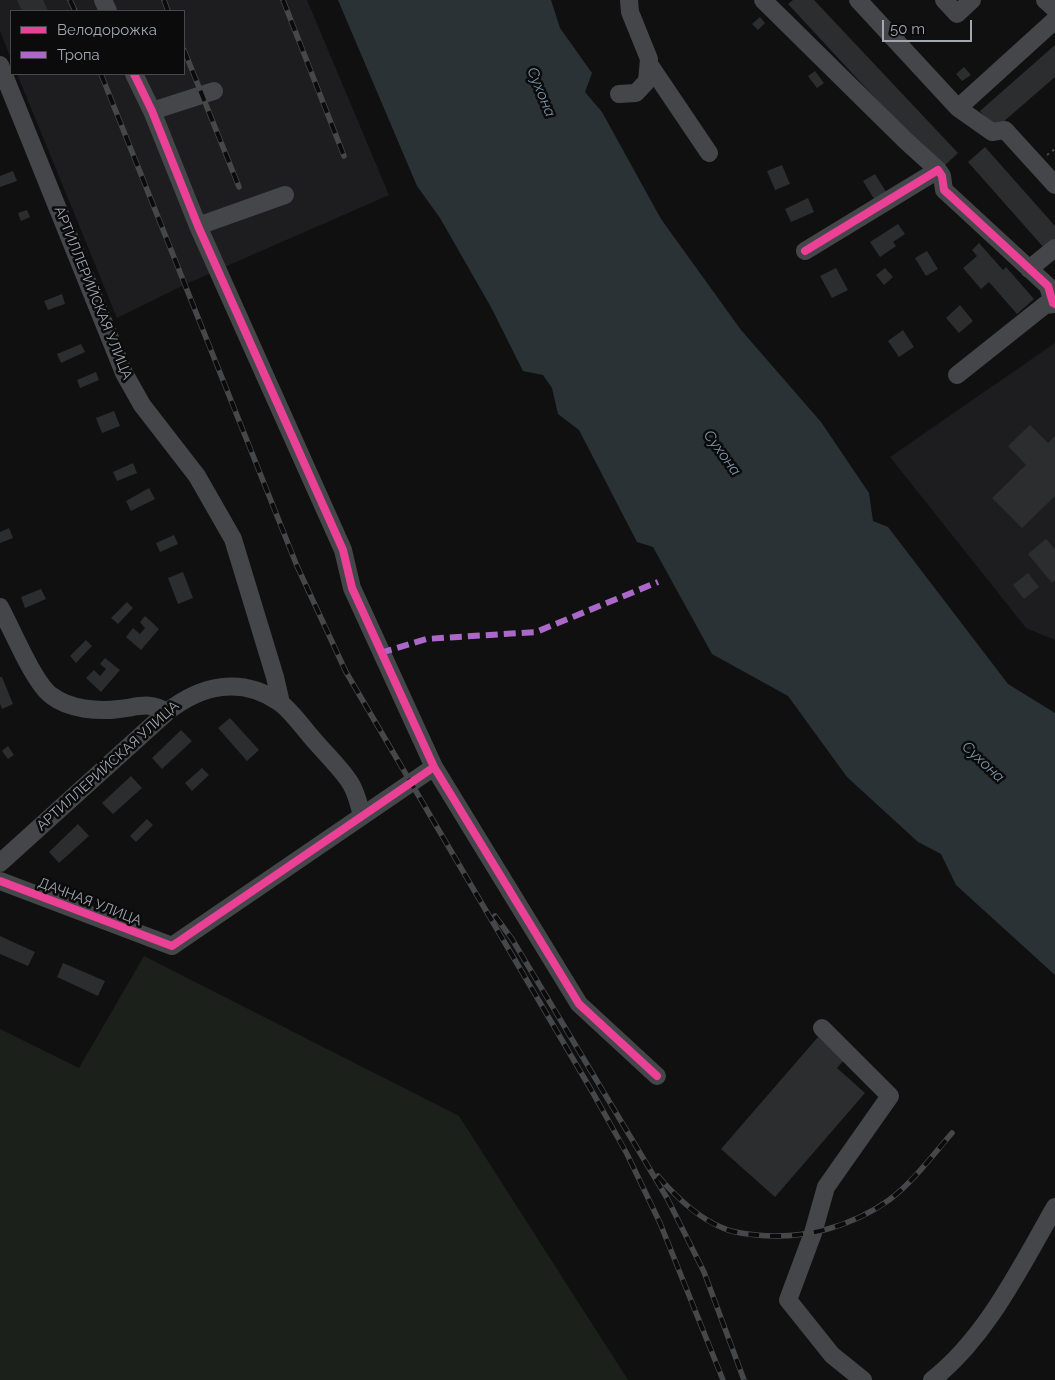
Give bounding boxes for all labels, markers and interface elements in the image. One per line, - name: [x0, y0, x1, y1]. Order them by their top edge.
- legend: [10, 10, 185, 75]
- scale bar: [885, 10, 975, 42]
- text: 50 m: [890, 20, 925, 38]
- text: Велодорожка: [57, 21, 157, 39]
- text: Тропа: [57, 46, 100, 64]
- water label: Сухона: [523, 65, 559, 119]
- street label: АРТИЛЛЕРИЙСКАЯ УЛИЦА: [50, 204, 136, 382]
- water label: Сухона: [699, 427, 745, 479]
- street label: АРТИЛЛЕРИЙСКАЯ УЛИЦА: [33, 698, 183, 834]
- water label: Сухона: [958, 738, 1008, 786]
- street label: ДАЧНАЯ УЛИЦА: [36, 875, 144, 929]

